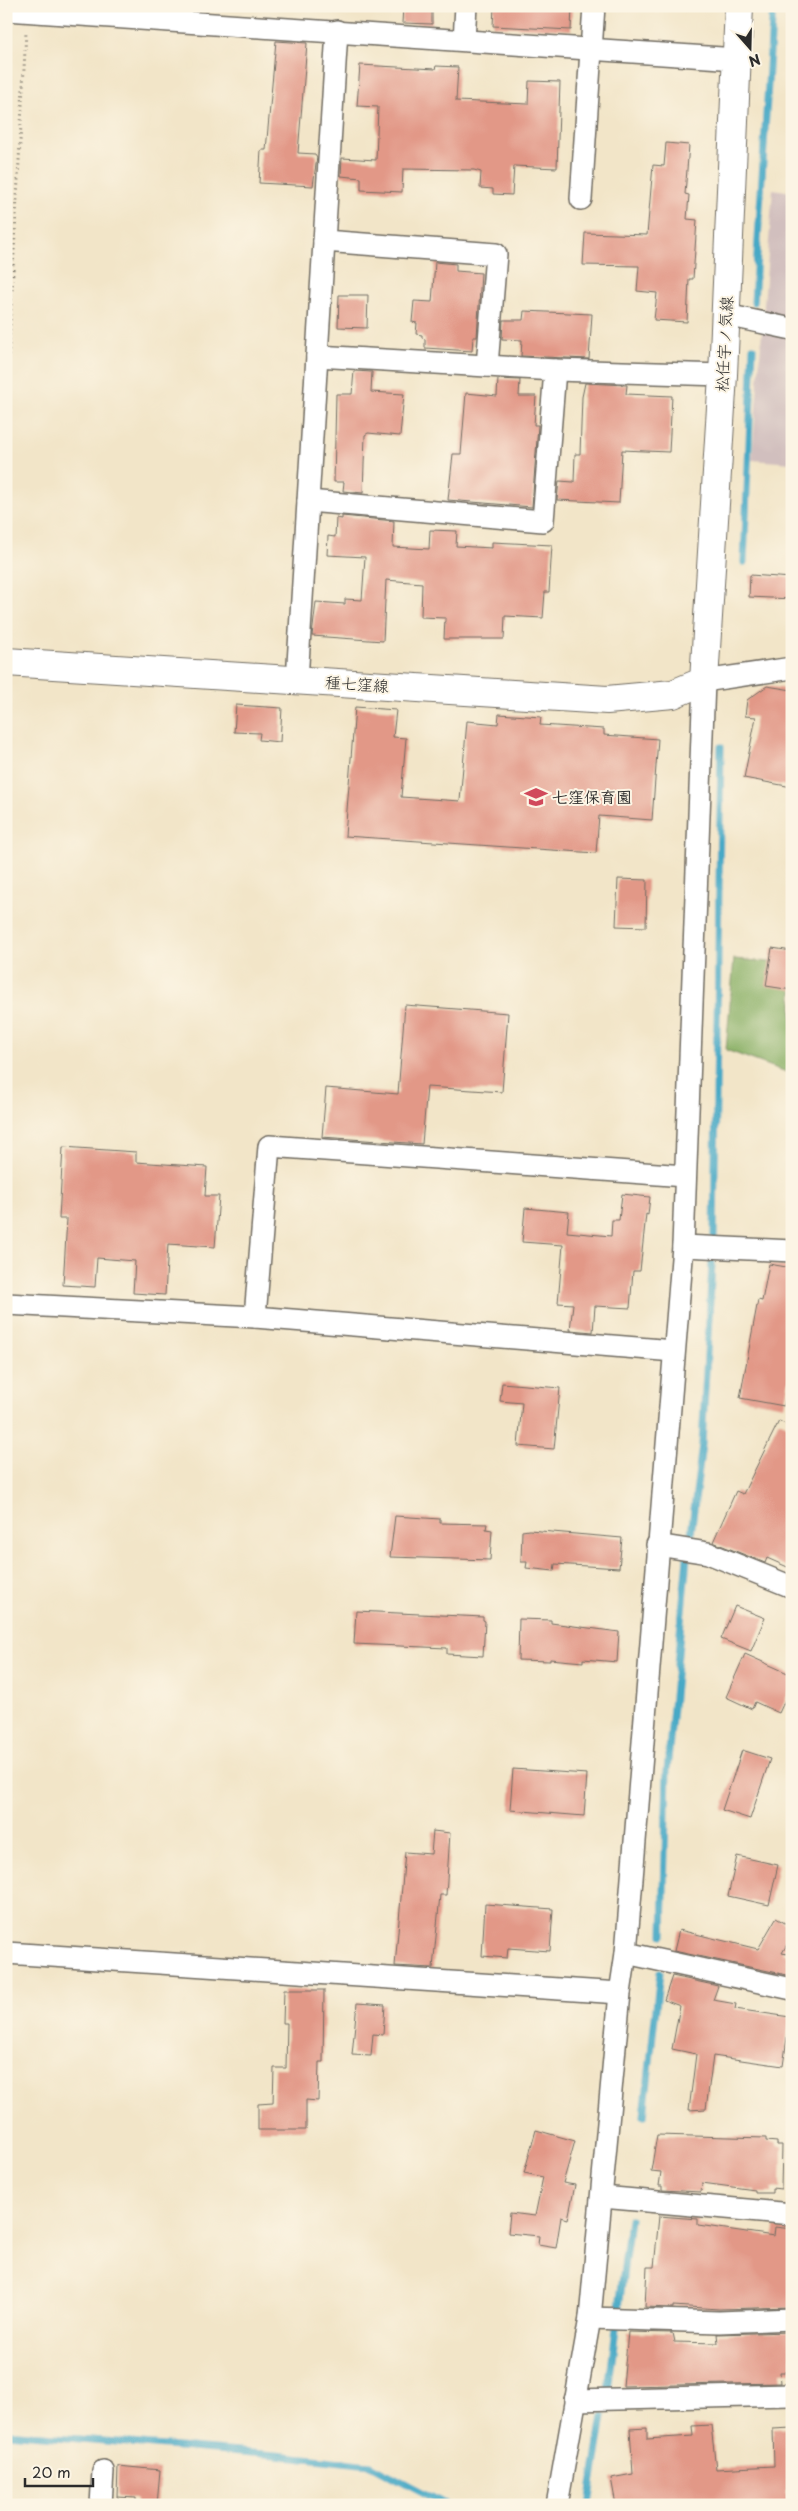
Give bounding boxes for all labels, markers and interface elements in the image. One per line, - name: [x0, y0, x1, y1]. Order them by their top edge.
- north arrow: [726, 22, 776, 72]
- text: N: [746, 49, 763, 72]
- street label: 松任宇ノ気線: [709, 295, 737, 393]
- street label: 種七窪線: [324, 669, 390, 697]
- school or university icon: 七窪保育園: [523, 784, 549, 810]
- place label: 七窪保育園: [552, 784, 632, 808]
- scale bar: [25, 2456, 92, 2488]
- text: 20 m: [32, 2460, 71, 2483]

